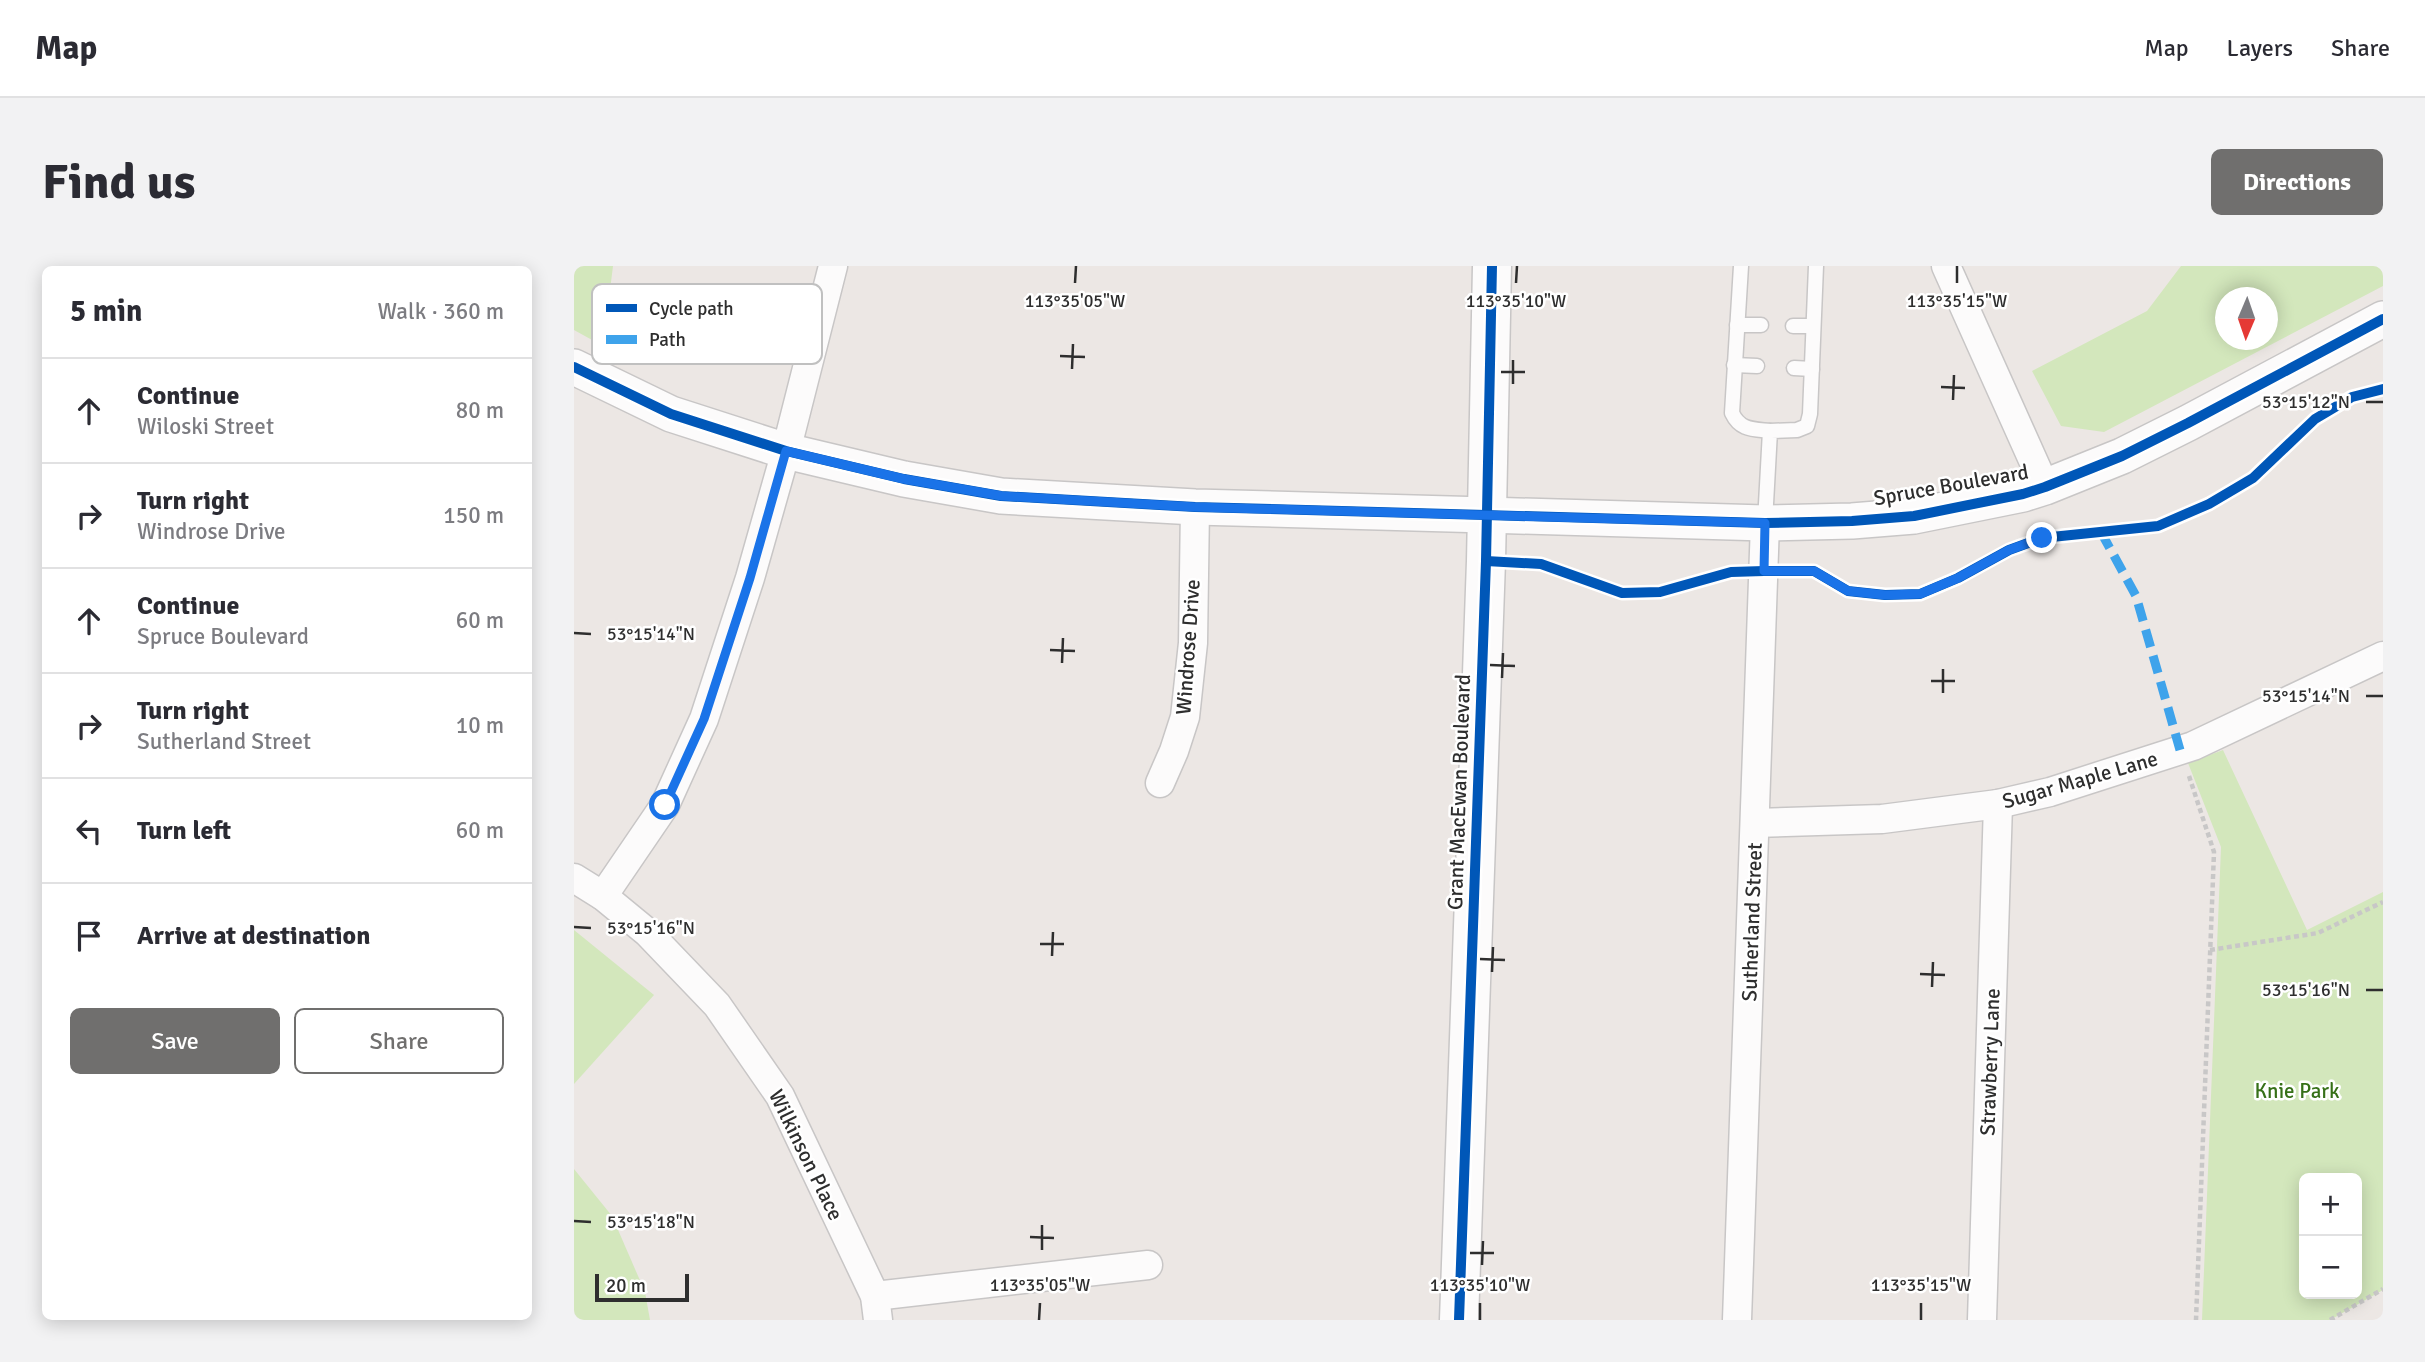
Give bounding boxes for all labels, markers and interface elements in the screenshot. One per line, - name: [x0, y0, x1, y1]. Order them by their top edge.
- text: Map: [35, 28, 97, 69]
- text: Map: [2144, 33, 2189, 63]
- text: Layers: [2227, 33, 2293, 63]
- text: Share: [2331, 33, 2390, 63]
- button: Directions: [2211, 149, 2383, 215]
- text: Find us: [42, 152, 195, 212]
- legend: [592, 284, 822, 364]
- north arrow: [2215, 287, 2278, 350]
- text: 113°35'05"W: [1025, 290, 1125, 312]
- text: 113°35'10"W: [1466, 290, 1566, 312]
- text: 113°35'15"W: [1907, 290, 2007, 312]
- text: 5 min: [70, 293, 142, 330]
- text: Walk · 360 m: [378, 297, 504, 326]
- text: Cycle path: [649, 297, 734, 321]
- text: Path: [649, 328, 686, 352]
- text: Continue: [137, 380, 239, 412]
- text: 53°15'12"N: [2262, 391, 2350, 413]
- icon: ahead: [70, 392, 108, 430]
- text: 80 m: [456, 396, 504, 425]
- text: Wiloski Street: [137, 412, 274, 441]
- street label: Spruce Boulevard: [1871, 459, 2031, 511]
- text: Turn right: [137, 485, 249, 517]
- icon: right: [70, 497, 108, 535]
- text: 150 m: [443, 501, 504, 530]
- text: Windrose Drive: [137, 517, 286, 546]
- route end: [2026, 522, 2057, 553]
- street label: Windrose Drive: [1170, 578, 1206, 716]
- text: Continue: [137, 590, 239, 622]
- icon: ahead: [70, 602, 108, 640]
- text: 60 m: [456, 606, 504, 635]
- text: Spruce Boulevard: [137, 622, 309, 651]
- text: 53°15'14"N: [607, 623, 695, 645]
- street label: Grant MacEwan Boulevard: [1442, 674, 1476, 910]
- text: 53°15'14"N: [2262, 685, 2350, 707]
- text: Turn right: [137, 695, 249, 727]
- icon: right: [70, 707, 108, 745]
- text: 10 m: [456, 711, 504, 740]
- text: Sutherland Street: [137, 727, 311, 756]
- street label: Sugar Maple Lane: [1999, 745, 2161, 815]
- route start: [649, 789, 680, 820]
- icon: left: [70, 812, 108, 850]
- text: Turn left: [137, 815, 231, 847]
- text: 60 m: [456, 816, 504, 845]
- street label: Sutherland Street: [1736, 842, 1768, 1002]
- icon: arrive: [70, 917, 108, 955]
- text: 53°15'16"N: [607, 917, 695, 939]
- text: Arrive at destination: [137, 920, 370, 952]
- text: 53°15'16"N: [2262, 979, 2350, 1001]
- street label: Strawberry Lane: [1974, 988, 2006, 1136]
- button: Save: [70, 1008, 280, 1074]
- button: Share: [294, 1008, 504, 1074]
- park label: Knie Park: [2254, 1078, 2340, 1104]
- street label: Wilkinson Place: [763, 1085, 849, 1225]
- map controls: [2299, 1173, 2362, 1299]
- button: +: [2299, 1173, 2362, 1236]
- text: 53°15'18"N: [607, 1211, 695, 1233]
- button: −: [2299, 1236, 2362, 1299]
- scale bar: [595, 1271, 690, 1303]
- text: 20 m: [606, 1274, 646, 1298]
- text: 113°35'05"W: [990, 1274, 1090, 1296]
- text: 113°35'10"W: [1430, 1274, 1530, 1296]
- text: 113°35'15"W: [1871, 1274, 1971, 1296]

